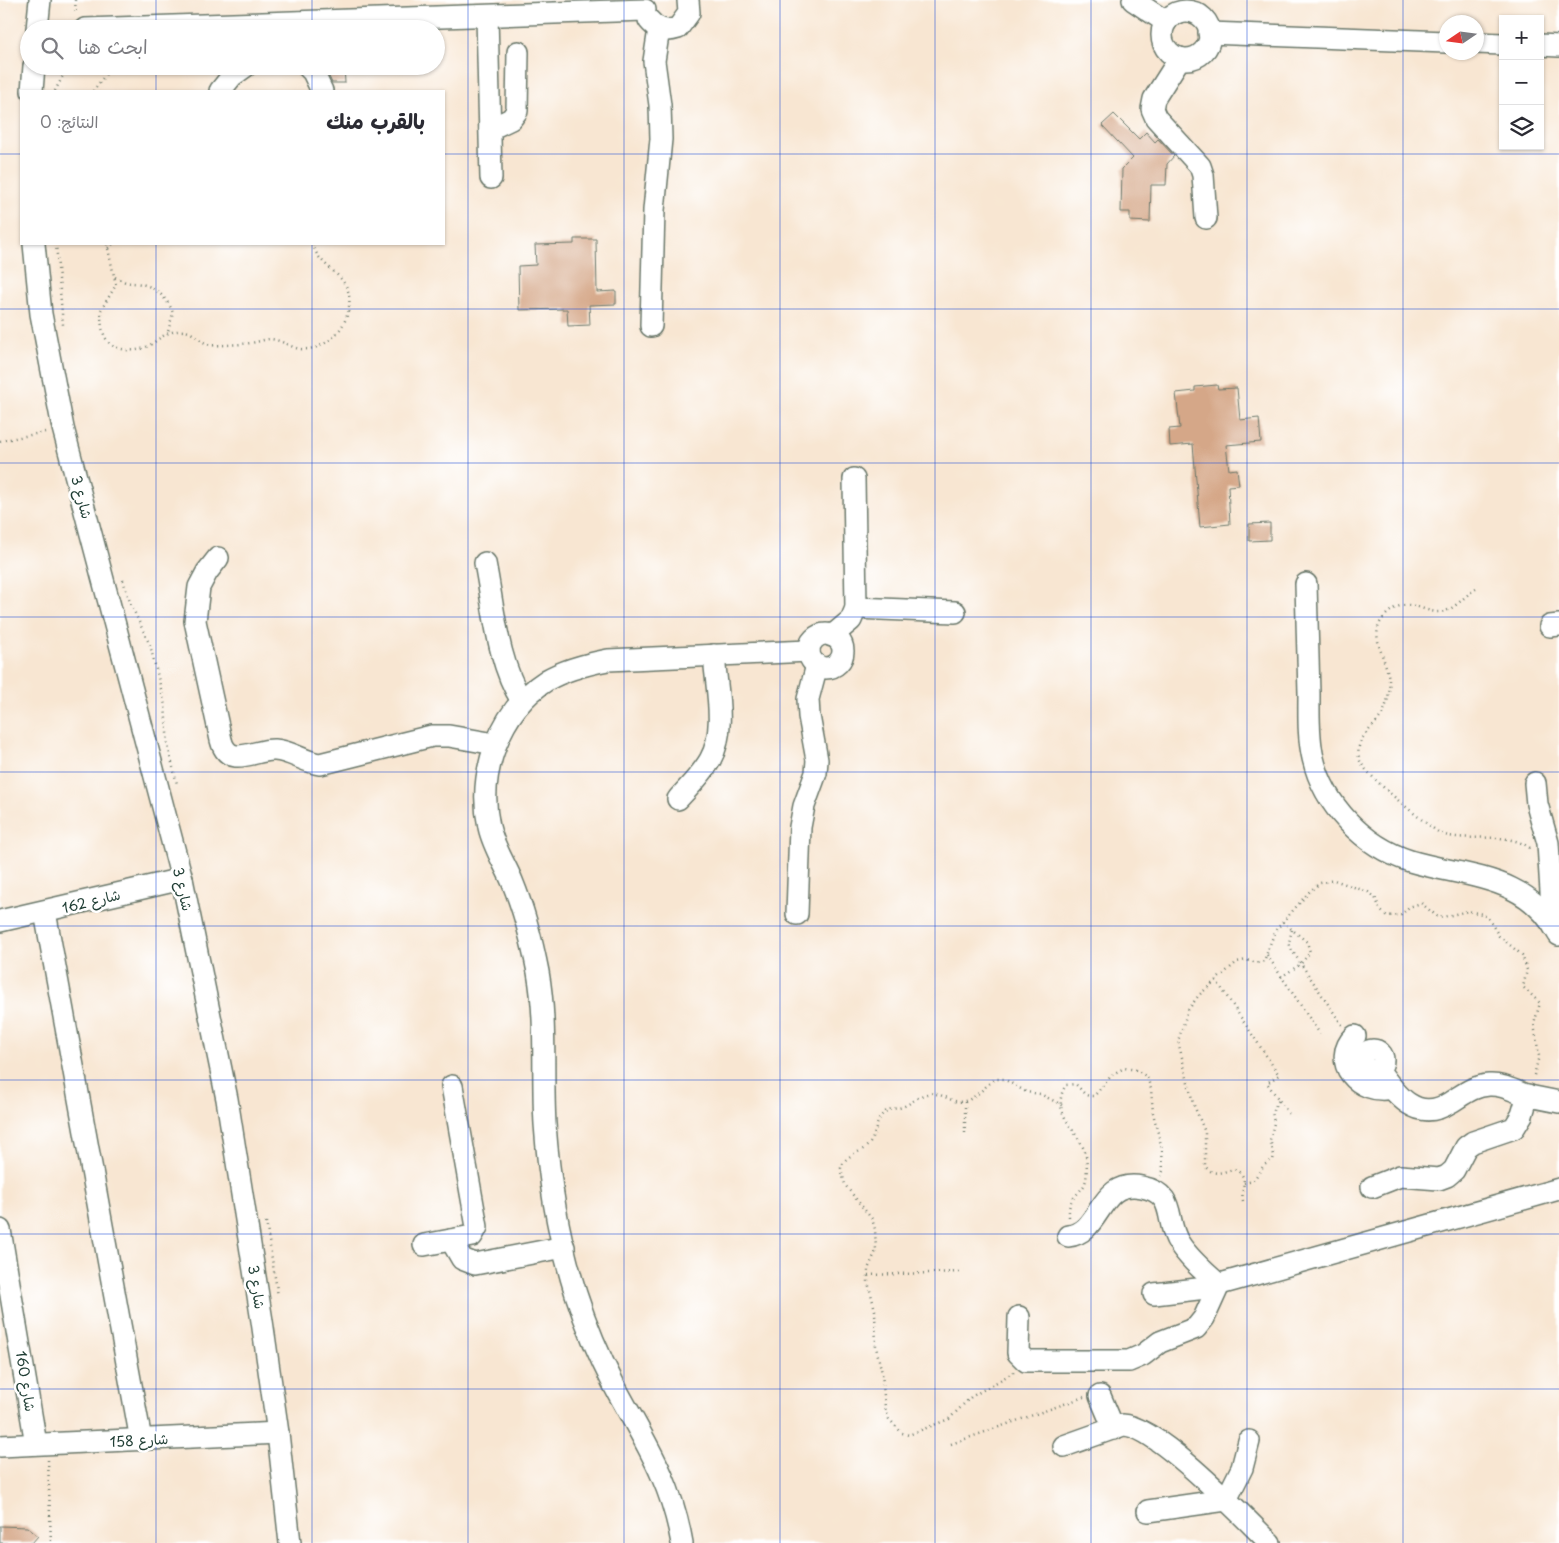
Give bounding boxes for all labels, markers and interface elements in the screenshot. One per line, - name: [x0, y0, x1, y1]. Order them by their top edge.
- north arrow: [1439, 15, 1484, 60]
- map controls: [1499, 15, 1544, 150]
- button: +: [1499, 15, 1544, 60]
- search box: [20, 20, 445, 75]
- text: ابحث هنا: [78, 32, 148, 60]
- icon: search: [38, 34, 66, 62]
- button: −: [1499, 60, 1544, 105]
- text: بالقرب منك: [326, 104, 425, 136]
- button: layers: [1499, 105, 1544, 150]
- text: النتائج: 0: [40, 109, 98, 133]
- street label: شارع 3: [66, 473, 98, 521]
- street label: شارع 3: [168, 865, 198, 913]
- street label: شارع 162: [60, 884, 122, 918]
- street label: شارع 3: [243, 1264, 271, 1310]
- street label: شارع 160: [11, 1349, 41, 1413]
- street label: شارع 158: [109, 1428, 169, 1452]

